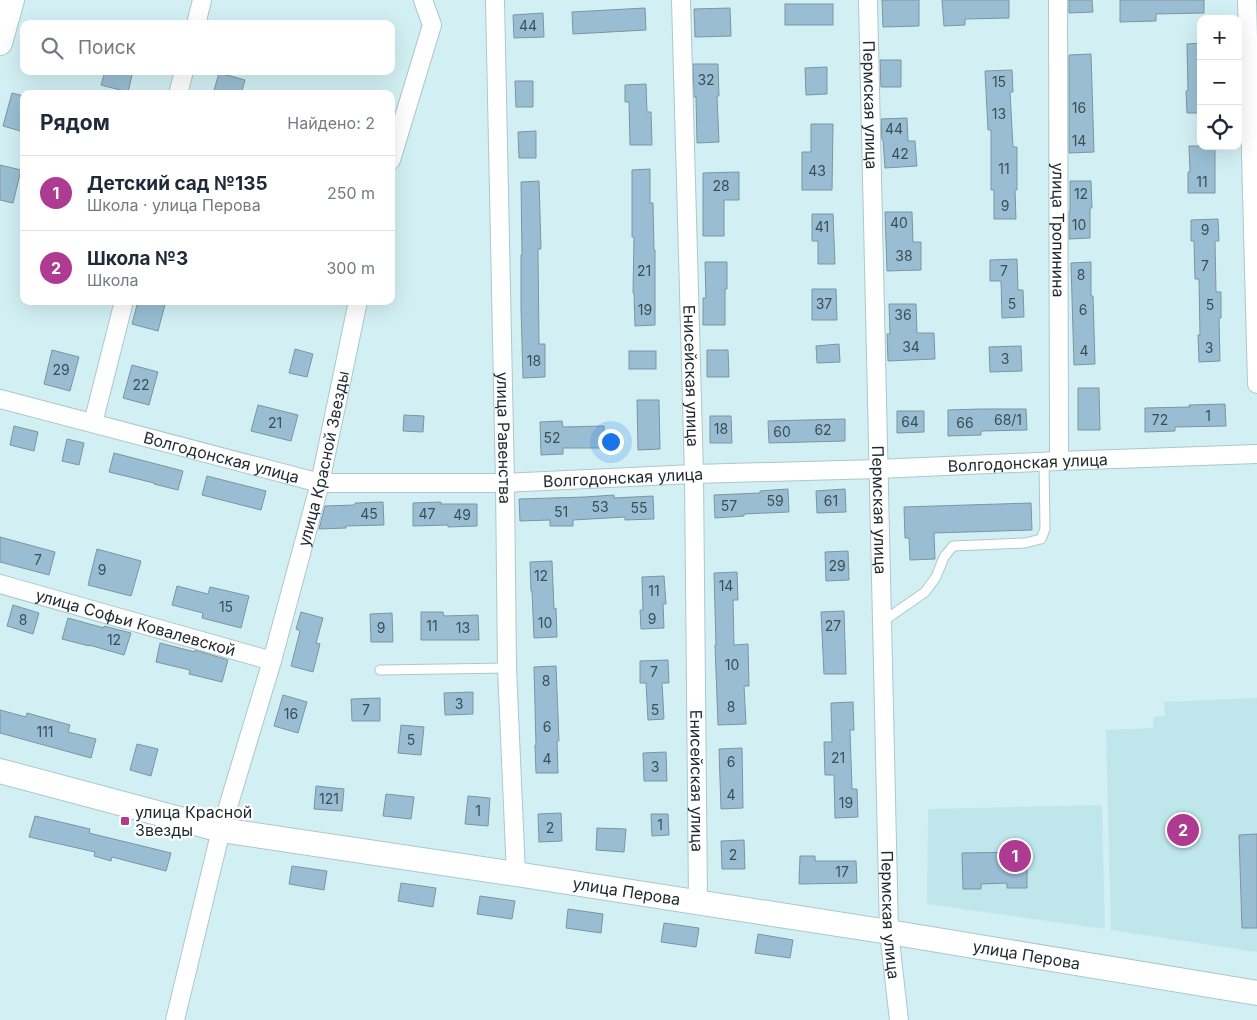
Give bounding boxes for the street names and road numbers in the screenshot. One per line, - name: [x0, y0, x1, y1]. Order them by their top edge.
- street label: Пермская улица: [859, 40, 882, 170]
- street label: улица Тропинина: [1048, 162, 1069, 298]
- street label: Енисейская улица: [679, 305, 703, 447]
- street label: улица Красной Звезды: [293, 369, 353, 549]
- street label: улица Равенства: [493, 372, 515, 504]
- street label: Волгодонская улица: [141, 427, 302, 487]
- street label: Пермская улица: [868, 445, 891, 575]
- street label: Волгодонская улица: [947, 449, 1108, 476]
- street label: Волгодонская улица: [542, 464, 703, 491]
- street label: улица Софьи Ковалевской: [33, 585, 238, 660]
- street label: Енисейская улица: [686, 710, 708, 852]
- street label: Пермская улица: [877, 850, 904, 980]
- street label: улица Перова: [571, 873, 682, 909]
- street label: улица Перова: [971, 936, 1082, 974]

